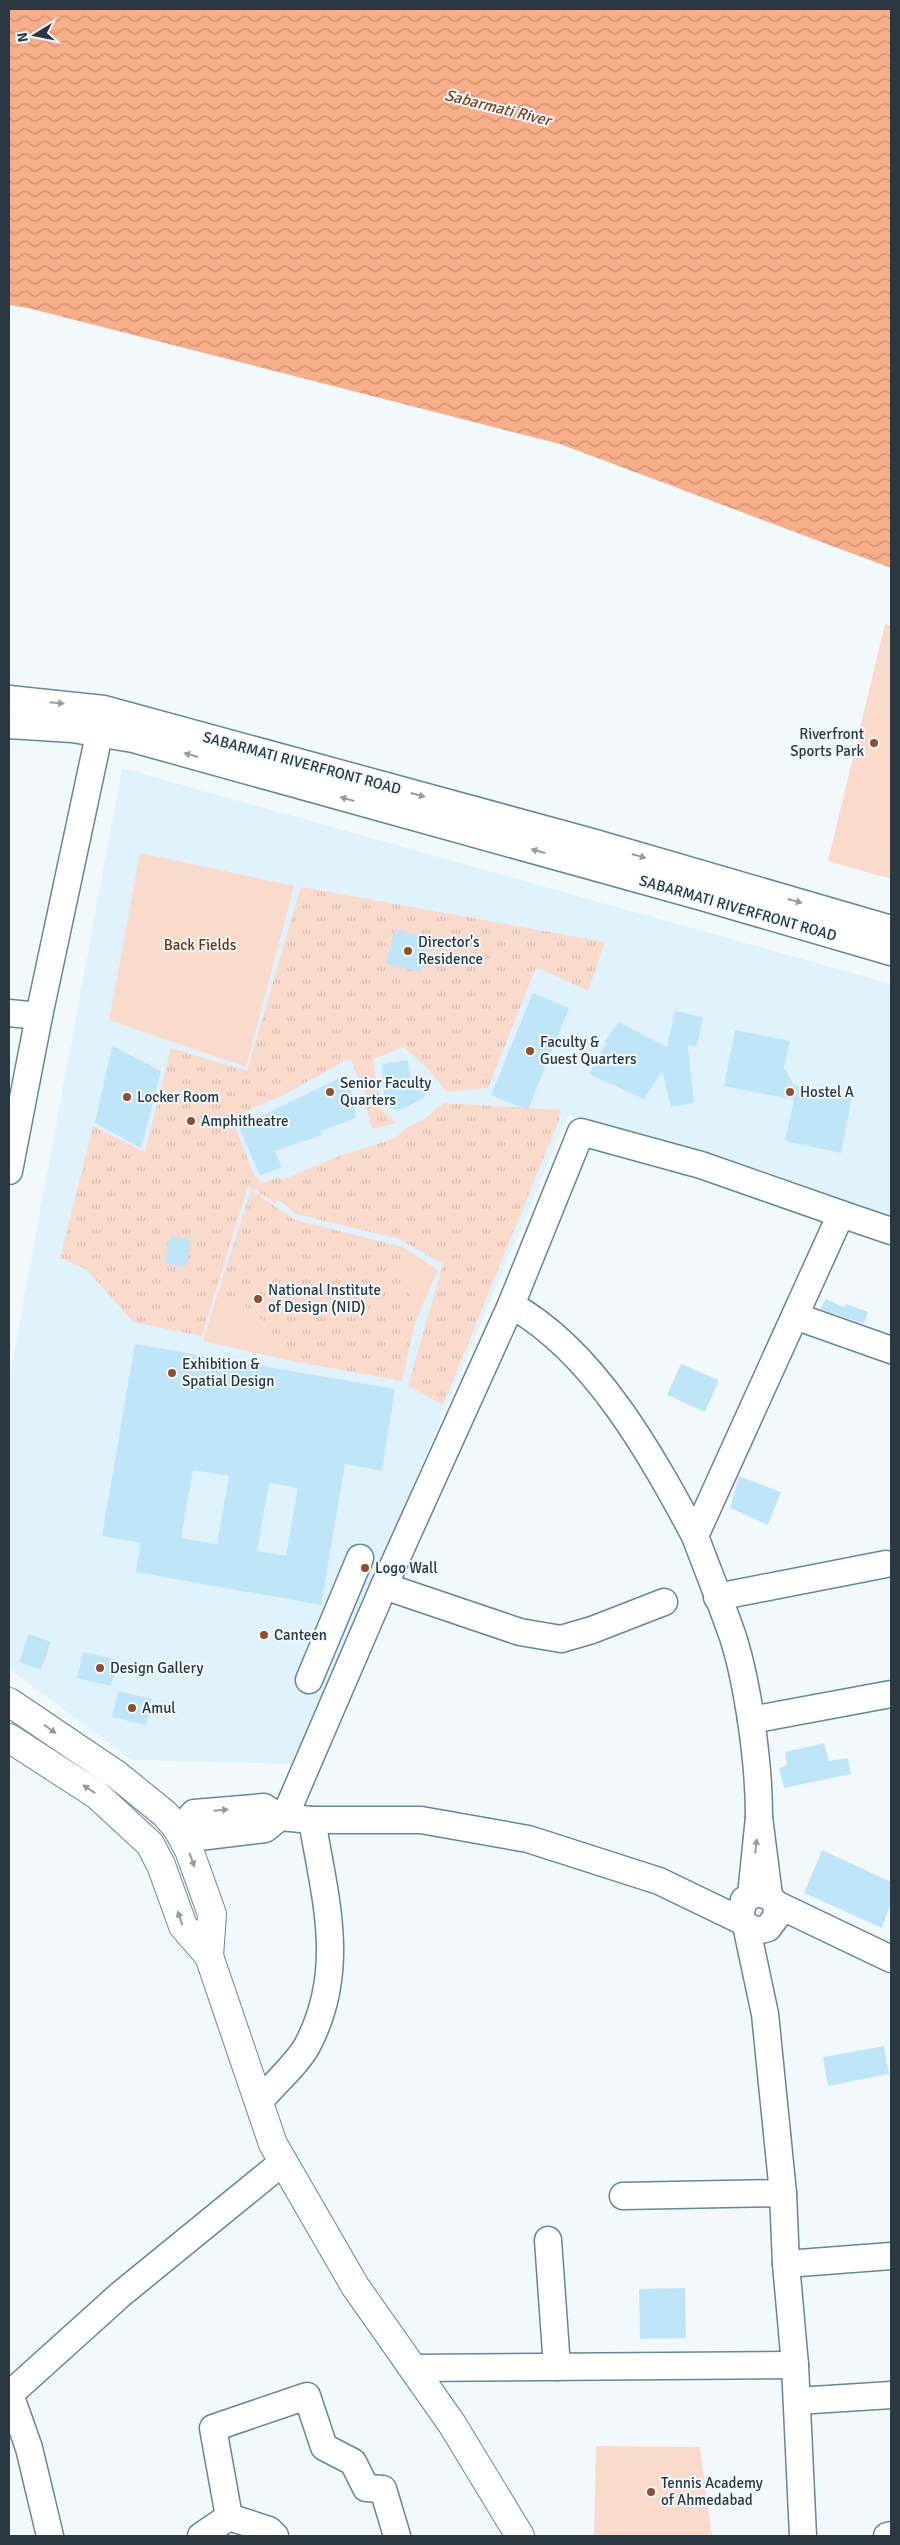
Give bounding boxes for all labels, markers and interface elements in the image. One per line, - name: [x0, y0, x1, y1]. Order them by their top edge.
- north arrow: [10, 10, 60, 60]
- text: N: [13, 31, 32, 43]
- water label: Sabarmati River: [443, 85, 555, 131]
- one-way arrow: [50, 699, 66, 707]
- place label: Riverfront Sports Park: [790, 725, 864, 760]
- street label: SABARMATI RIVERFRONT ROAD: [201, 728, 403, 798]
- marker: Riverfront Sports Park: [868, 737, 880, 749]
- one-way arrow: [183, 751, 198, 759]
- one-way arrow: [410, 791, 425, 799]
- one-way arrow: [340, 794, 355, 802]
- one-way arrow: [530, 847, 545, 855]
- one-way arrow: [631, 853, 646, 861]
- street label: SABARMATI RIVERFRONT ROAD: [637, 871, 839, 945]
- one-way arrow: [787, 897, 803, 905]
- place label: Director's Residence: [418, 933, 483, 968]
- park label: Back Fields: [164, 936, 237, 954]
- marker: Director's Residence: [402, 945, 414, 957]
- place label: Faculty & Guest Quarters: [540, 1033, 637, 1068]
- marker: Faculty & Guest Quarters: [524, 1045, 536, 1057]
- place label: Senior Faculty Quarters: [340, 1074, 431, 1109]
- place label: Hostel A: [800, 1083, 854, 1101]
- marker: Senior Faculty Quarters: [324, 1086, 336, 1098]
- marker: Hostel A: [784, 1086, 796, 1098]
- place label: Locker Room: [137, 1088, 219, 1106]
- marker: Locker Room: [121, 1091, 133, 1103]
- place label: Amphitheatre: [201, 1112, 289, 1130]
- marker: Amphitheatre: [185, 1115, 197, 1127]
- place label: National Institute of Design (NID): [268, 1281, 381, 1316]
- marker: National Institute of Design (NID): [252, 1293, 264, 1305]
- place label: Exhibition & Spatial Design: [182, 1355, 274, 1390]
- marker: Exhibition & Spatial Design: [166, 1367, 178, 1379]
- place label: Logo Wall: [375, 1559, 438, 1577]
- marker: Logo Wall: [359, 1562, 371, 1574]
- place label: Canteen: [274, 1626, 327, 1644]
- marker: Canteen: [258, 1629, 270, 1641]
- place label: Design Gallery: [110, 1659, 203, 1677]
- marker: Design Gallery: [94, 1662, 106, 1674]
- place label: Amul: [142, 1699, 176, 1717]
- marker: Amul: [126, 1702, 138, 1714]
- one-way arrow: [43, 1724, 56, 1734]
- one-way arrow: [82, 1785, 95, 1794]
- one-way arrow: [214, 1806, 230, 1814]
- one-way arrow: [752, 1838, 760, 1854]
- one-way arrow: [188, 1853, 196, 1868]
- one-way arrow: [176, 1910, 184, 1925]
- place label: Tennis Academy of Ahmedabad: [661, 2474, 763, 2509]
- marker: Tennis Academy of Ahmedabad: [645, 2486, 657, 2498]

